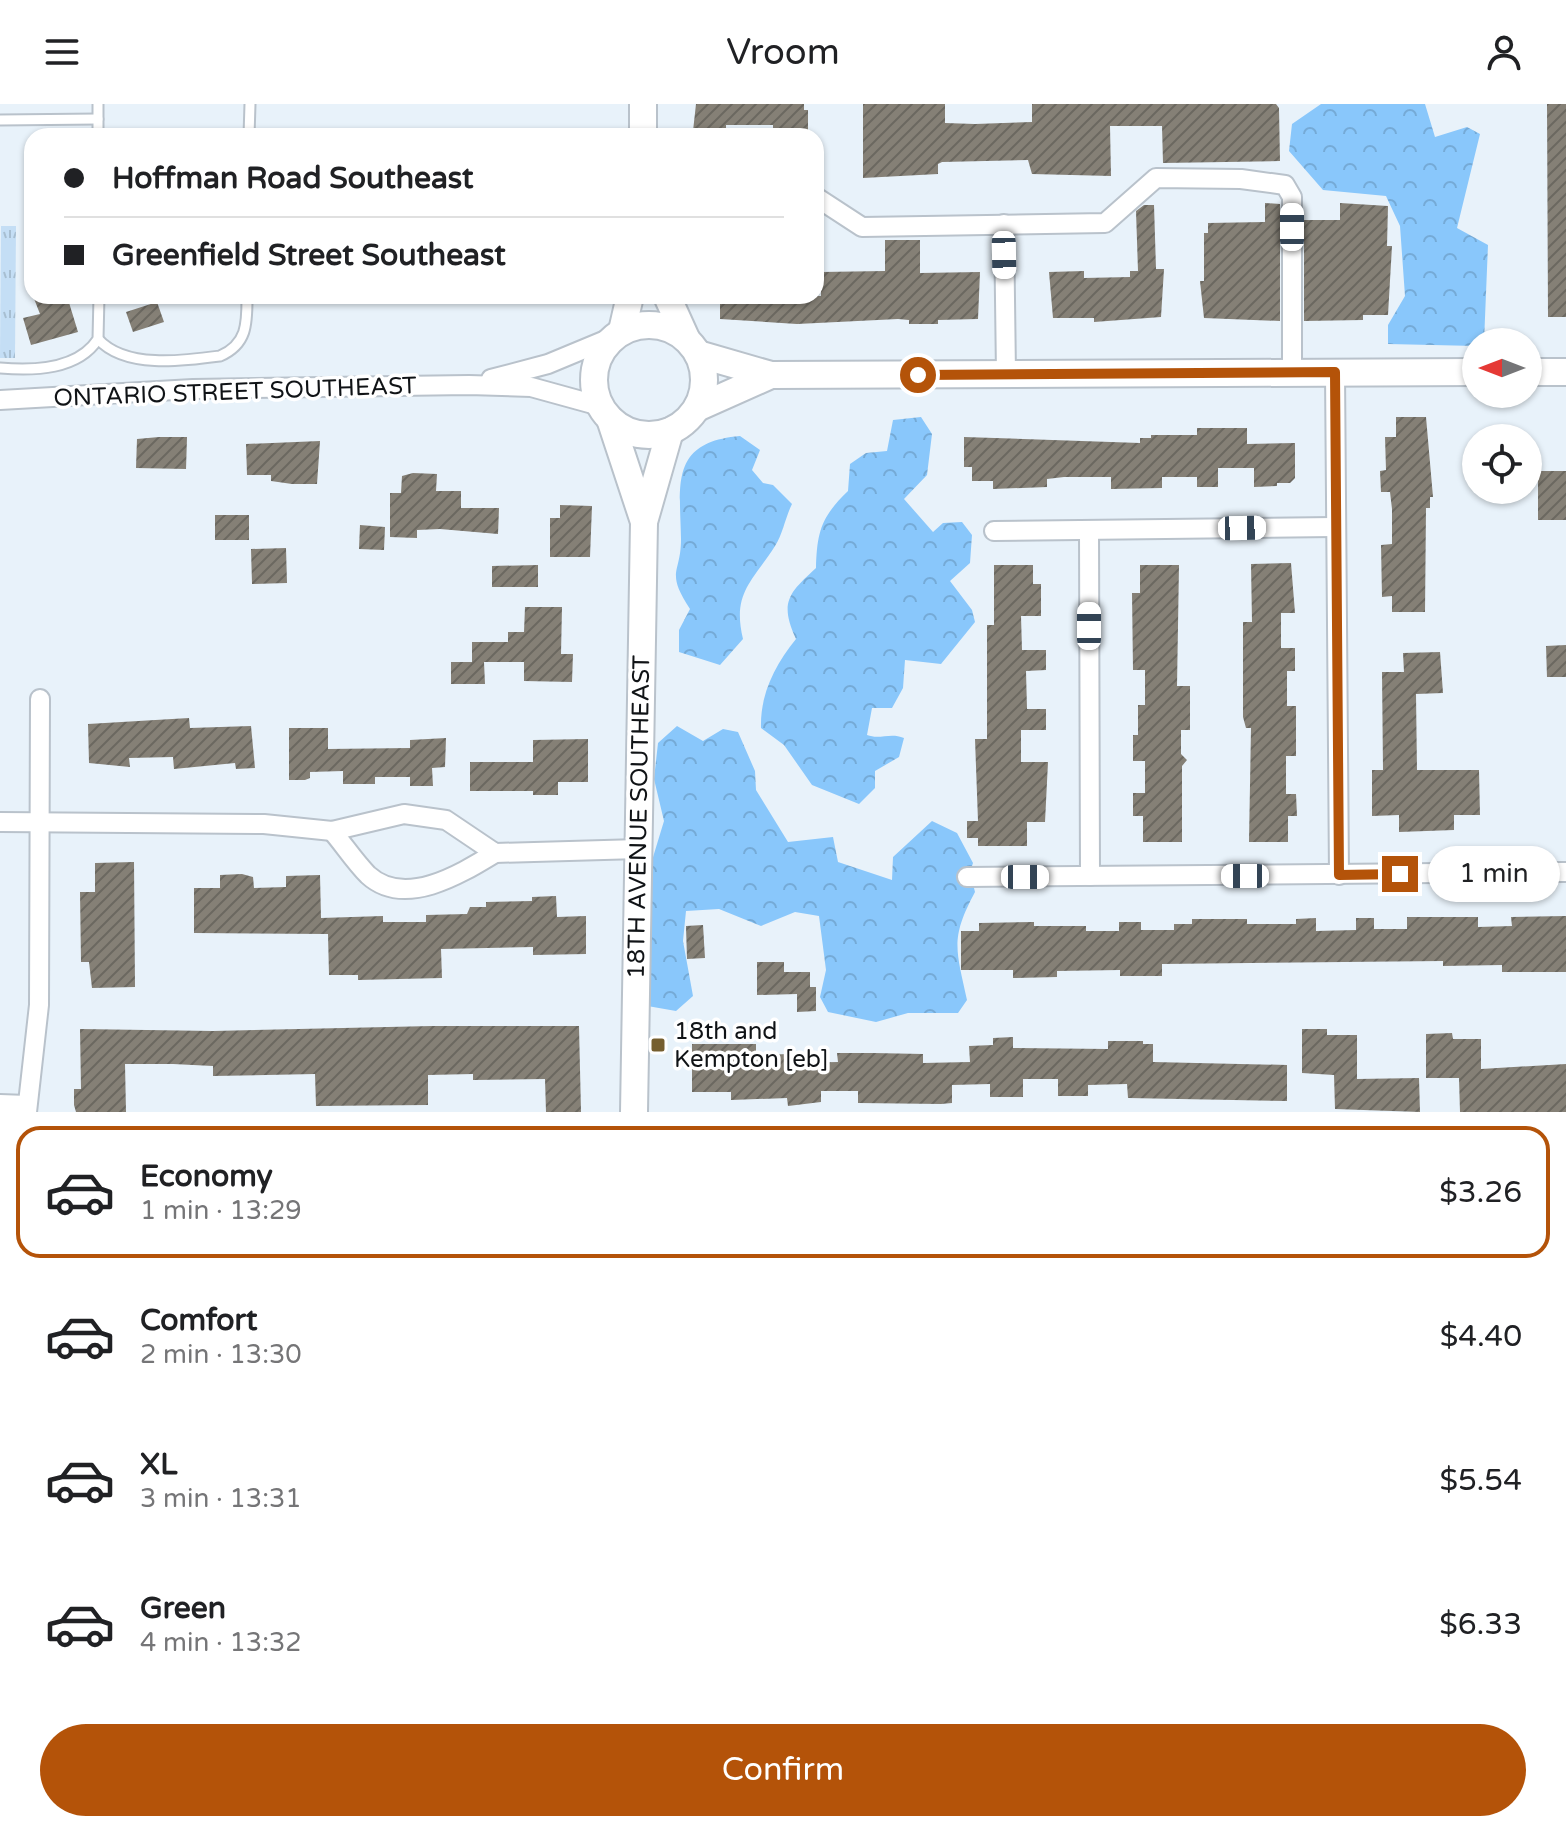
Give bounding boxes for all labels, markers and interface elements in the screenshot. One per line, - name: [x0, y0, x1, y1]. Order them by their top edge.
- icon: menu: [40, 30, 84, 74]
- icon: person: [1482, 30, 1526, 74]
- text: Vroom: [726, 31, 840, 74]
- text: Hoffman Road Southeast: [112, 160, 474, 197]
- car: [1280, 203, 1304, 251]
- car: [992, 231, 1016, 279]
- text: Greenfield Street Southeast: [112, 237, 506, 274]
- north arrow: [1462, 328, 1542, 408]
- map controls: [1462, 328, 1542, 504]
- route start: [900, 357, 936, 393]
- street label: ONTARIO STREET SOUTHEAST: [53, 371, 417, 413]
- button: locate: [1462, 424, 1542, 504]
- car: [1218, 516, 1266, 540]
- car: [1077, 602, 1101, 650]
- street label: 18TH AVENUE SOUTHEAST: [622, 654, 656, 979]
- callout: 1 min: [1428, 846, 1560, 902]
- route end: [1382, 856, 1418, 892]
- text: 1 min: [1459, 858, 1529, 889]
- car: [1221, 864, 1269, 888]
- car: [1001, 865, 1049, 889]
- place label: 18th and Kempton [eb]: [674, 1017, 828, 1074]
- marker: 18th and Kempton [eb]: [649, 1036, 667, 1054]
- icon: car: [44, 1156, 116, 1228]
- text: Economy: [140, 1158, 273, 1195]
- text: $3.26: [1439, 1174, 1522, 1211]
- text: 1 min · 13:29: [140, 1195, 302, 1226]
- icon: car: [44, 1300, 116, 1372]
- text: Comfort: [140, 1302, 258, 1339]
- text: $4.40: [1440, 1318, 1522, 1355]
- text: 2 min · 13:30: [140, 1339, 302, 1370]
- icon: car: [44, 1444, 116, 1516]
- text: XL: [140, 1446, 177, 1483]
- text: $5.54: [1440, 1462, 1522, 1499]
- text: 3 min · 13:31: [140, 1483, 302, 1514]
- icon: car: [44, 1588, 116, 1660]
- text: Green: [140, 1590, 226, 1627]
- text: $6.33: [1439, 1606, 1522, 1643]
- text: 4 min · 13:32: [140, 1627, 302, 1658]
- button: Confirm: [40, 1724, 1526, 1816]

